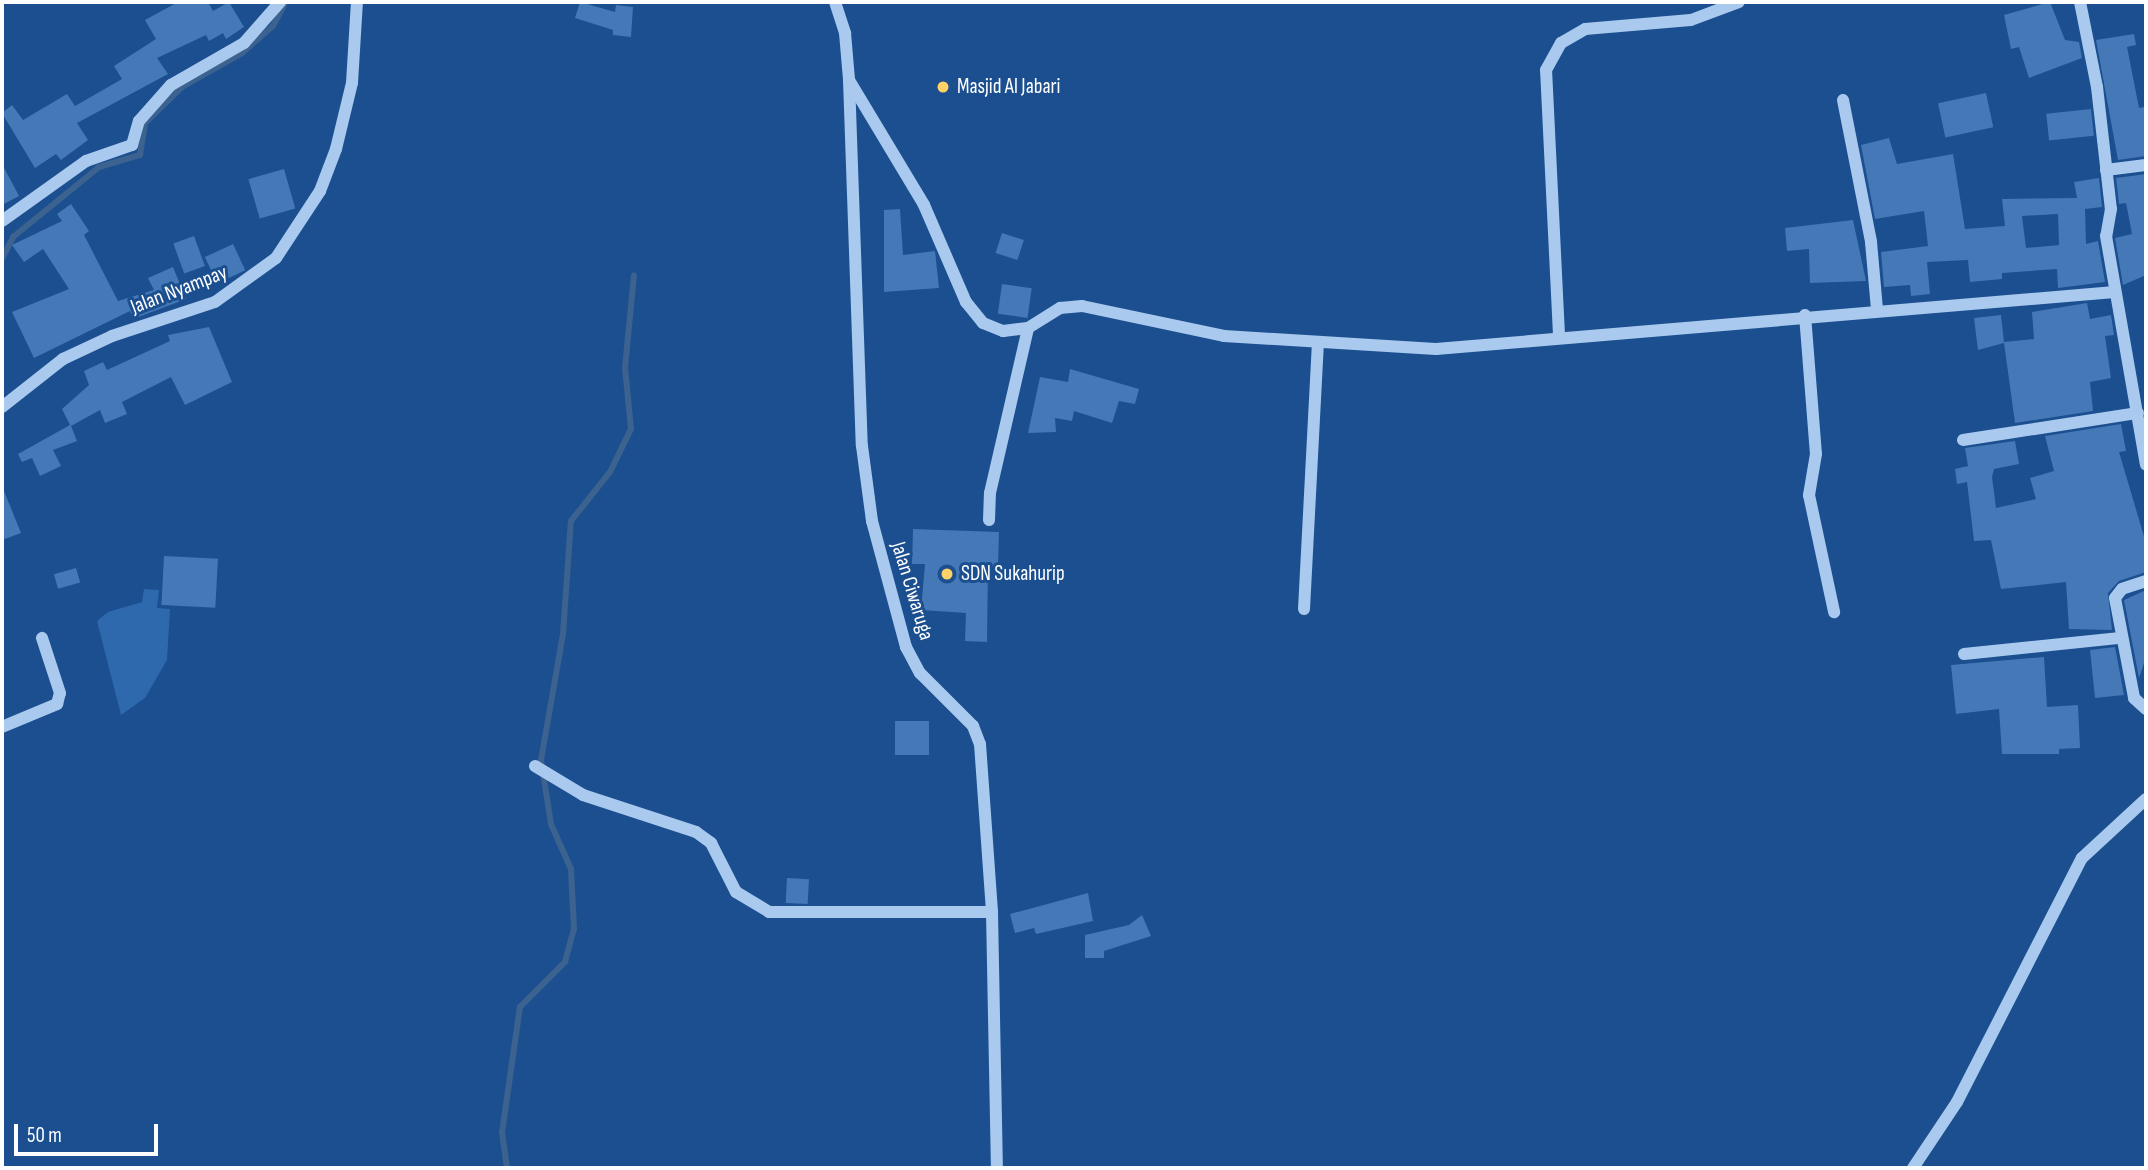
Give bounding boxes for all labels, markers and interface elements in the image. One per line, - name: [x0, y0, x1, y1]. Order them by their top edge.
- place label: Masjid Al Jabari: [957, 74, 1060, 100]
- marker: Masjid Al Jabari: [935, 79, 951, 95]
- street label: Jalan Nyampay: [127, 260, 231, 320]
- street label: Jalan Ciwaruga: [885, 539, 939, 643]
- place label: SDN Sukahurip: [961, 561, 1065, 587]
- marker: SDN Sukahurip: [939, 566, 955, 582]
- scale bar: [18, 1110, 161, 1154]
- text: 50 m: [27, 1123, 62, 1148]

